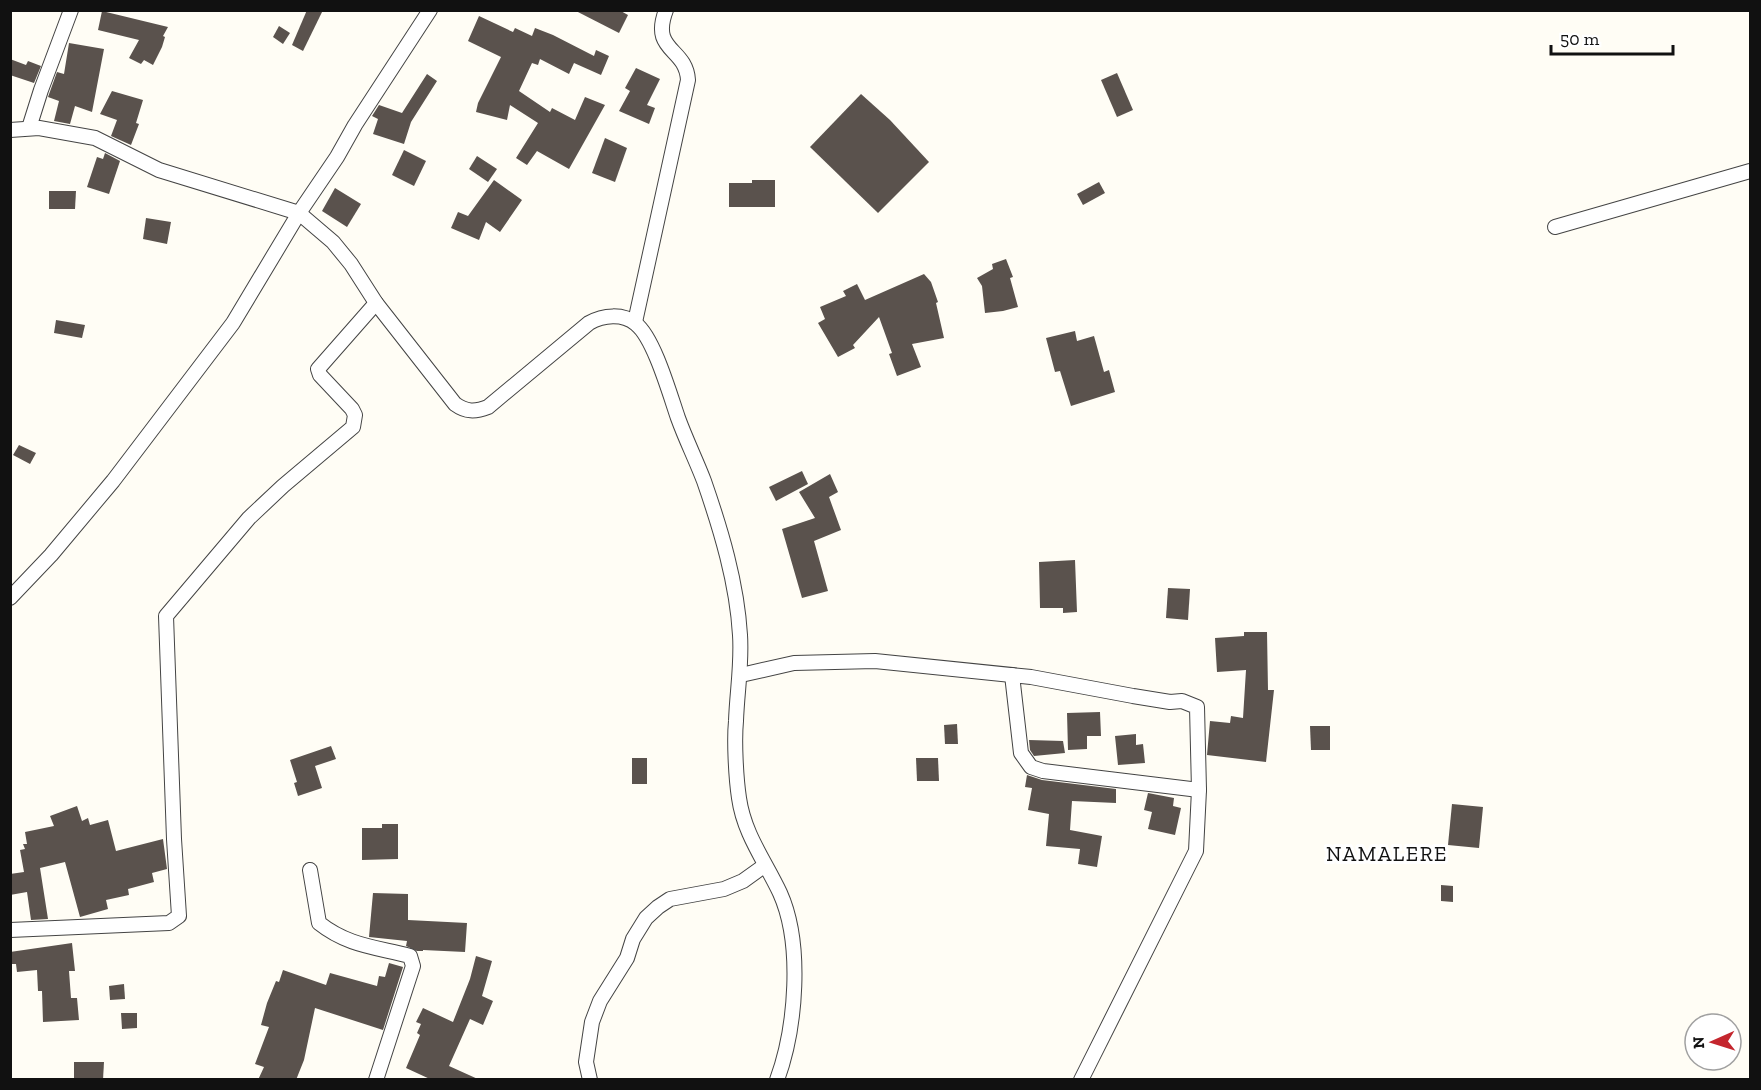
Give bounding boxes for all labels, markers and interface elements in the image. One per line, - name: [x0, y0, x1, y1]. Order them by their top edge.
- scale bar: [1551, 18, 1672, 56]
- text: 50 m: [1560, 28, 1600, 50]
- district label: NAMALERE: [1326, 841, 1448, 866]
- north arrow: [1683, 1012, 1743, 1072]
- text: N: [1689, 1036, 1708, 1049]

